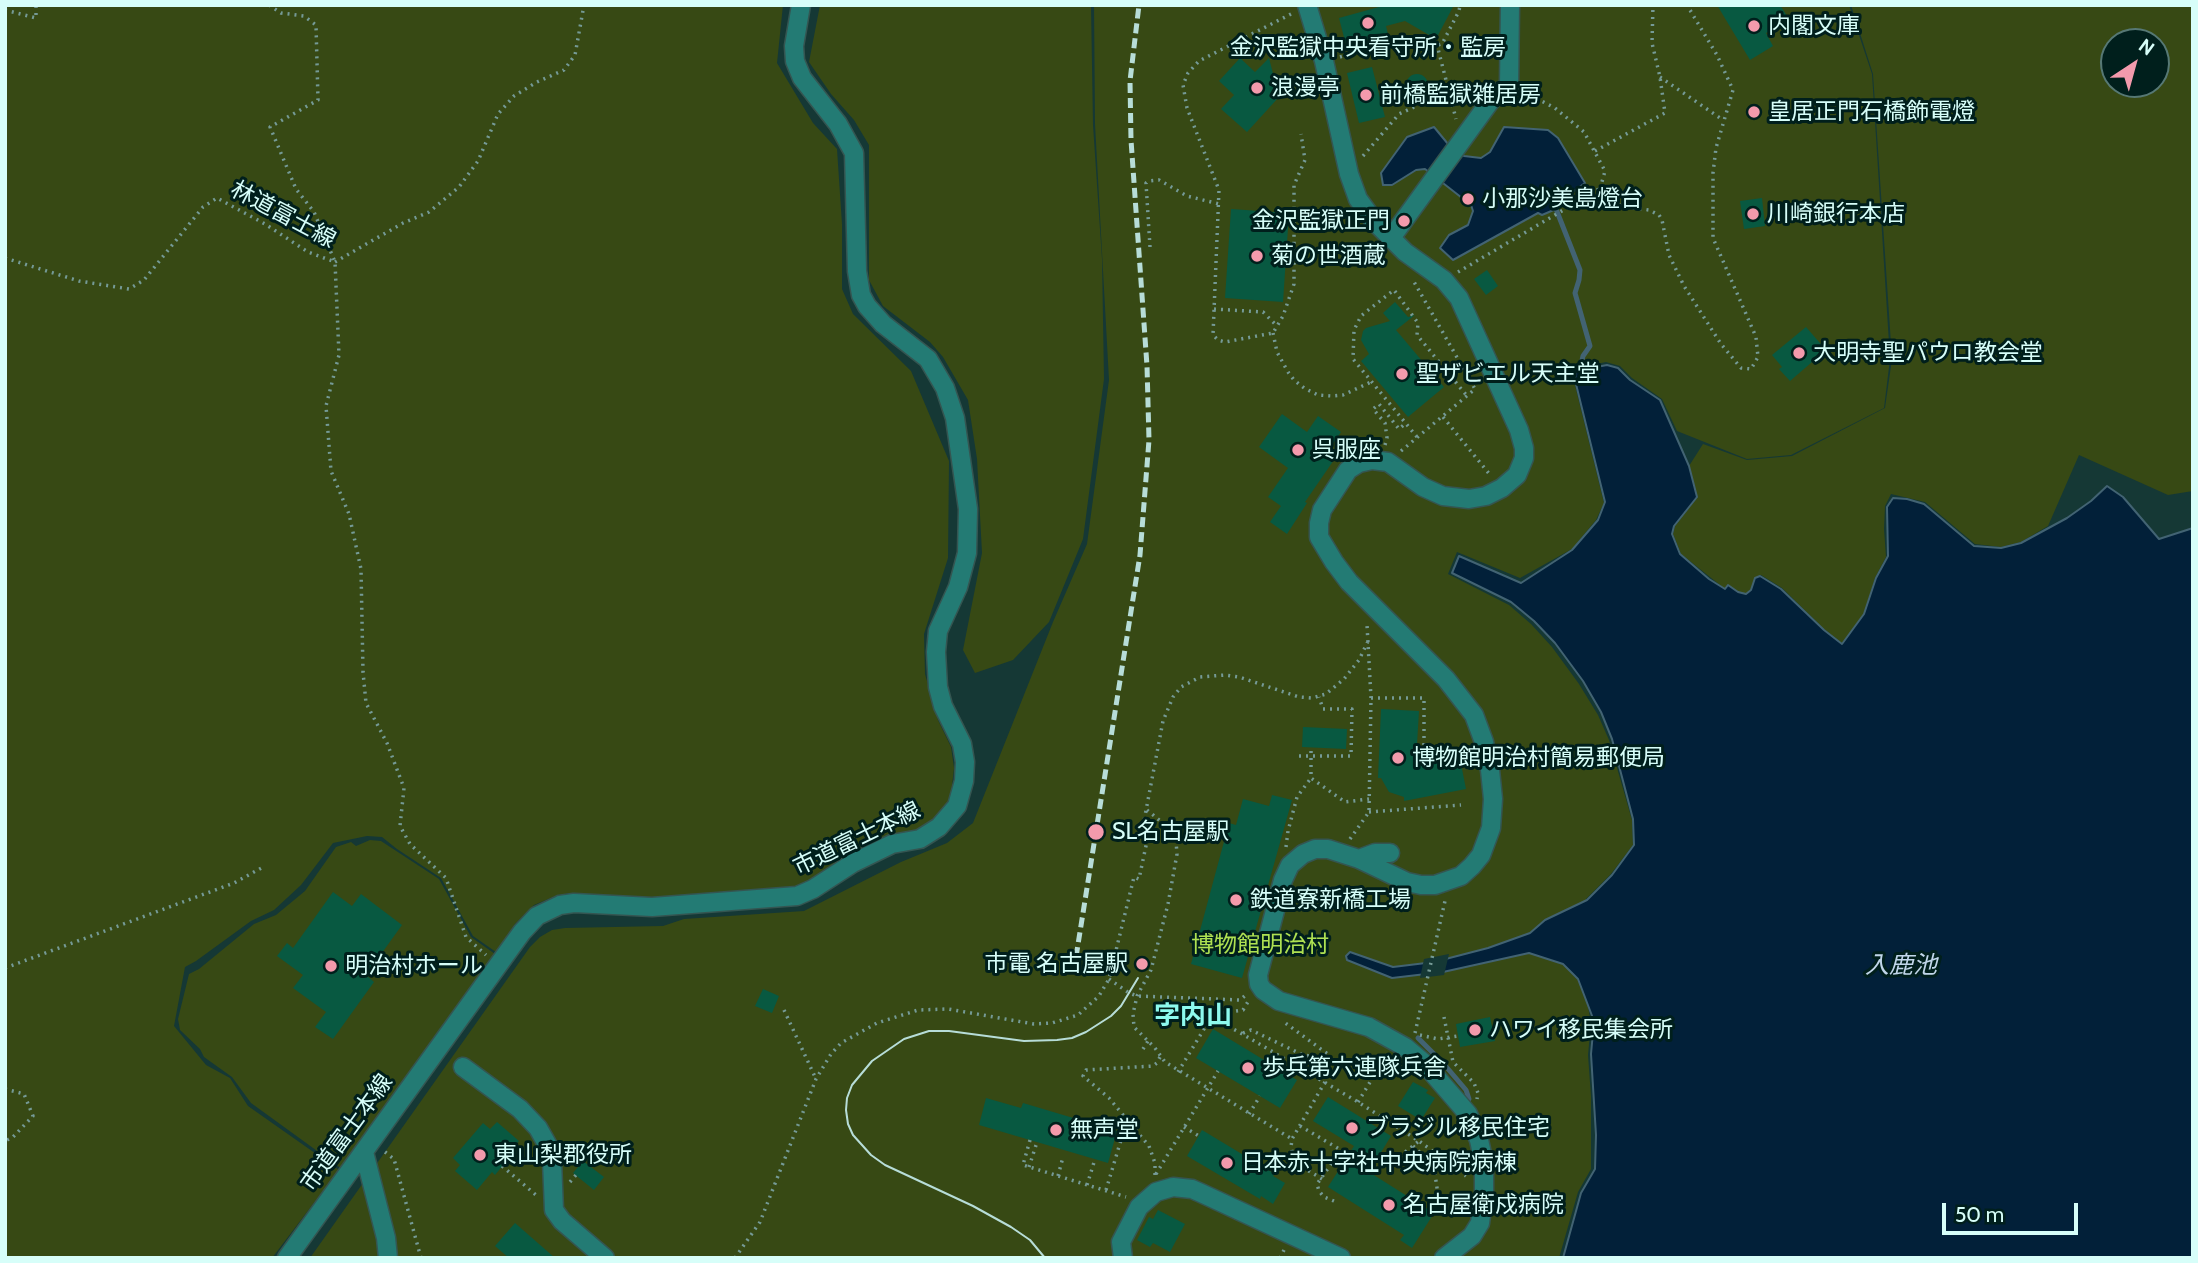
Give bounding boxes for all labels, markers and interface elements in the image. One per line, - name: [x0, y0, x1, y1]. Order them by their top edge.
- place label: 内閣文庫: [1768, 12, 1860, 40]
- marker: 金沢監獄中央看守所・監房: [1360, 15, 1376, 31]
- marker: 内閣文庫: [1746, 18, 1762, 34]
- north arrow: [2100, 28, 2170, 98]
- place label: 金沢監獄中央看守所・監房: [1230, 34, 1506, 62]
- text: N: [2134, 34, 2159, 60]
- place label: 浪漫亭: [1271, 74, 1340, 102]
- marker: 浪漫亭: [1249, 80, 1265, 96]
- place label: 前橋監獄雑居房: [1380, 81, 1541, 109]
- marker: 前橋監獄雑居房: [1358, 87, 1374, 103]
- place label: 皇居正門石橋飾電燈: [1768, 98, 1975, 126]
- marker: 皇居正門石橋飾電燈: [1746, 104, 1762, 120]
- street label: 林道富士線: [226, 176, 340, 254]
- place label: 小那沙美島燈台: [1482, 185, 1643, 213]
- marker: 小那沙美島燈台: [1460, 191, 1476, 207]
- place label: 川崎銀行本店: [1767, 200, 1905, 228]
- marker: 川崎銀行本店: [1745, 206, 1761, 222]
- place label: 金沢監獄正門: [1252, 207, 1390, 235]
- marker: 金沢監獄正門: [1396, 213, 1412, 229]
- place label: 菊の世酒蔵: [1271, 242, 1386, 270]
- marker: 菊の世酒蔵: [1249, 248, 1265, 264]
- place label: 大明寺聖パウロ教会堂: [1813, 339, 2043, 367]
- marker: 大明寺聖パウロ教会堂: [1791, 345, 1807, 361]
- place label: 聖ザビエル天主堂: [1416, 360, 1600, 388]
- marker: 聖ザビエル天主堂: [1394, 366, 1410, 382]
- place label: 呉服座: [1312, 436, 1381, 464]
- marker: 呉服座: [1290, 442, 1306, 458]
- place label: 博物館明治村簡易郵便局: [1412, 744, 1665, 772]
- marker: 博物館明治村簡易郵便局: [1390, 750, 1406, 766]
- street label: 市道富士本線: [789, 796, 925, 882]
- place label: SL名古屋駅: [1112, 818, 1229, 846]
- marker: SL名古屋駅: [1086, 822, 1106, 842]
- place label: 鉄道寮新橋工場: [1250, 886, 1411, 914]
- marker: 鉄道寮新橋工場: [1228, 892, 1244, 908]
- park label: 博物館明治村: [1191, 931, 1329, 959]
- place label: 市電 名古屋駅: [985, 950, 1128, 978]
- place label: 明治村ホール: [345, 952, 483, 980]
- water label: 入鹿池: [1865, 952, 1937, 980]
- marker: 市電 名古屋駅: [1134, 956, 1150, 972]
- marker: 明治村ホール: [323, 958, 339, 974]
- district label: 字内山: [1154, 1000, 1232, 1032]
- place label: ハワイ移民集会所: [1489, 1016, 1673, 1044]
- marker: ハワイ移民集会所: [1467, 1022, 1483, 1038]
- place label: 歩兵第六連隊兵舎: [1262, 1054, 1446, 1082]
- marker: 歩兵第六連隊兵舎: [1240, 1060, 1256, 1076]
- street label: 市道富士本線: [295, 1069, 399, 1197]
- place label: ブラジル移民住宅: [1366, 1114, 1550, 1142]
- place label: 無声堂: [1070, 1116, 1139, 1144]
- marker: ブラジル移民住宅: [1344, 1120, 1360, 1136]
- marker: 無声堂: [1048, 1122, 1064, 1138]
- place label: 東山梨郡役所: [494, 1141, 632, 1169]
- marker: 東山梨郡役所: [472, 1147, 488, 1163]
- place label: 日本赤十字社中央病院病棟: [1241, 1149, 1517, 1177]
- marker: 日本赤十字社中央病院病棟: [1219, 1155, 1235, 1171]
- scale bar: [1946, 1190, 2082, 1234]
- place label: 名古屋衛戍病院: [1403, 1191, 1564, 1219]
- marker: 名古屋衛戍病院: [1381, 1197, 1397, 1213]
- text: 50 m: [1955, 1202, 2004, 1227]

